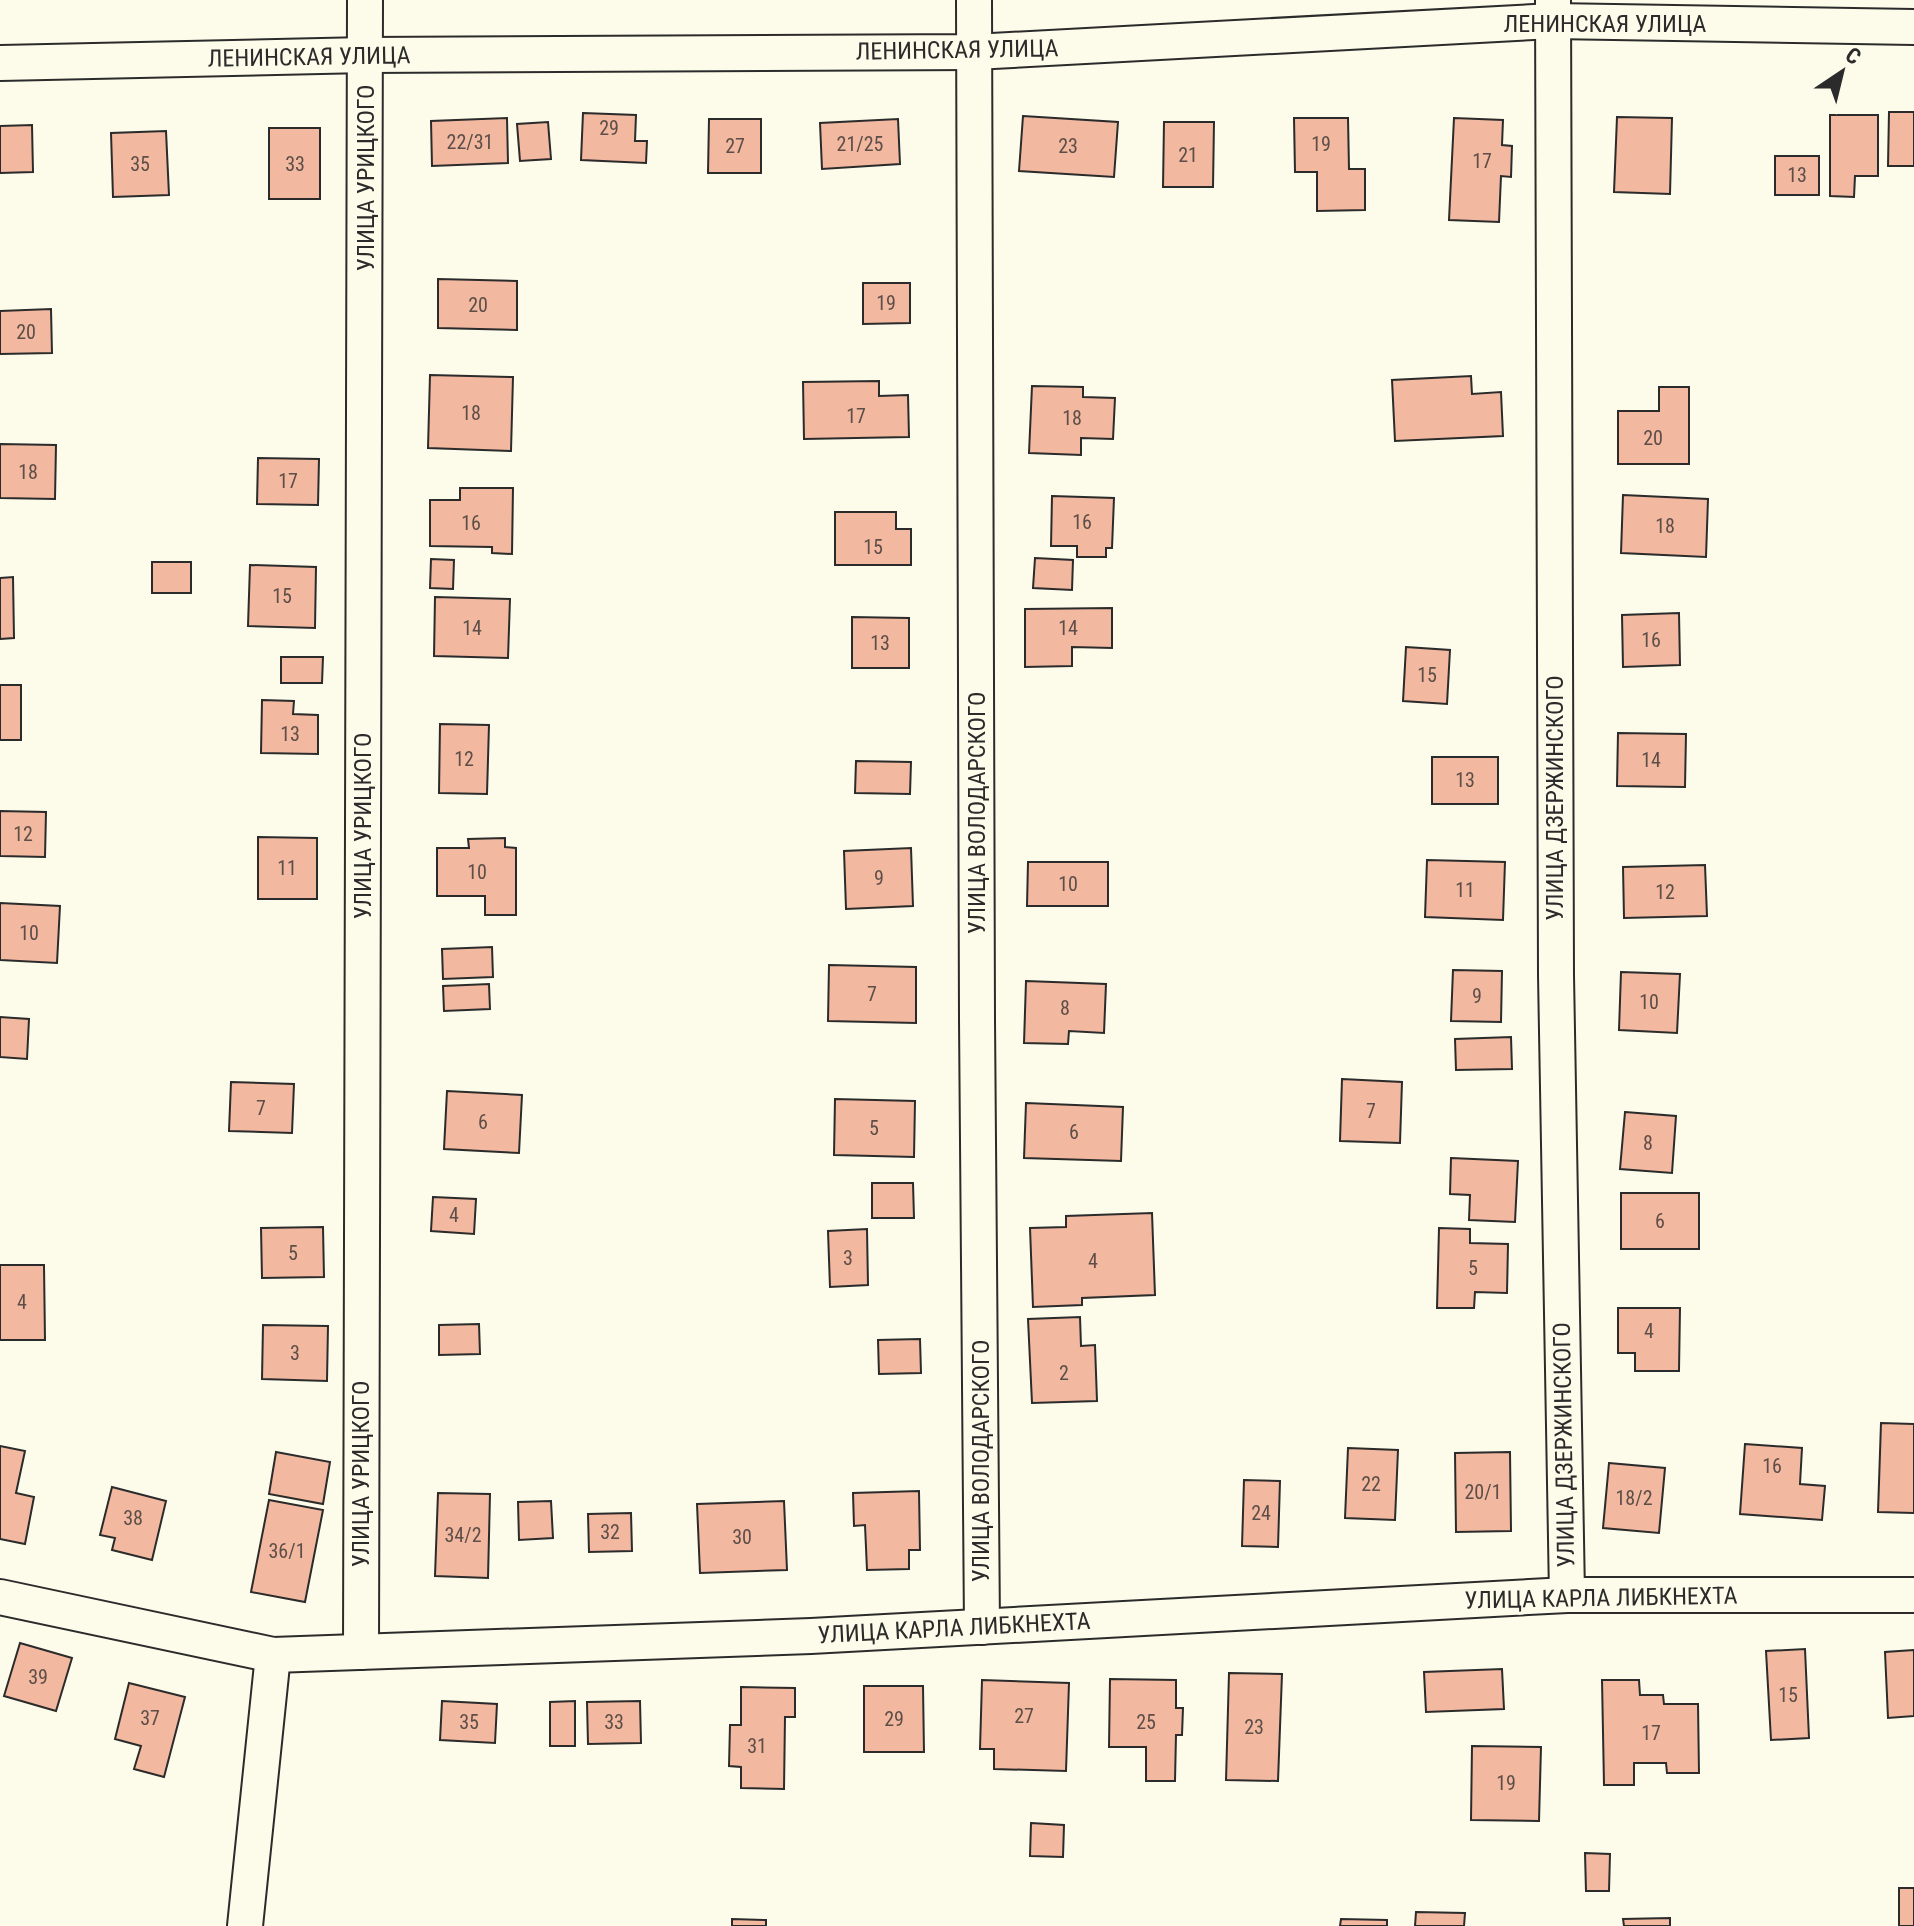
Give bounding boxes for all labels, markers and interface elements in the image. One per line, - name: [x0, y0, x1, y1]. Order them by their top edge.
- street label: ЛЕНИНСКАЯ УЛИЦА: [1504, 10, 1707, 38]
- north arrow: [1802, 32, 1882, 112]
- street label: ЛЕНИНСКАЯ УЛИЦА: [855, 34, 1059, 66]
- street label: ЛЕНИНСКАЯ УЛИЦА: [207, 41, 411, 73]
- text: С: [1841, 42, 1865, 70]
- street label: УЛИЦА УРИЦКОГО: [352, 85, 380, 271]
- house number: 29: [599, 116, 619, 140]
- house number: 22/31: [447, 130, 493, 154]
- house number: 21/25: [837, 132, 884, 156]
- house number: 19: [1311, 132, 1331, 156]
- house number: 27: [725, 134, 745, 158]
- house number: 23: [1058, 134, 1078, 158]
- house number: 21: [1178, 143, 1198, 167]
- house number: 17: [1472, 149, 1492, 173]
- house number: 35: [130, 152, 150, 176]
- house number: 33: [285, 152, 305, 176]
- house number: 13: [1787, 163, 1807, 187]
- house number: 19: [876, 291, 896, 315]
- house number: 20: [468, 293, 488, 317]
- house number: 20: [16, 320, 36, 344]
- house number: 18: [461, 401, 481, 425]
- house number: 17: [846, 404, 866, 428]
- house number: 18: [1062, 406, 1082, 430]
- house number: 20: [1643, 426, 1663, 450]
- house number: 18: [18, 460, 38, 484]
- house number: 17: [278, 469, 298, 493]
- house number: 16: [1072, 510, 1092, 534]
- house number: 16: [461, 511, 481, 535]
- house number: 18: [1655, 514, 1675, 538]
- house number: 15: [863, 535, 883, 559]
- house number: 15: [272, 584, 292, 608]
- house number: 14: [462, 616, 482, 640]
- house number: 14: [1058, 616, 1078, 640]
- house number: 16: [1641, 628, 1661, 652]
- house number: 13: [870, 631, 890, 655]
- house number: 15: [1417, 663, 1437, 687]
- street label: УЛИЦА ДЗЕРЖИНСКОГО: [1541, 675, 1569, 921]
- street label: УЛИЦА ВОЛОДАРСКОГО: [963, 692, 991, 934]
- house number: 13: [280, 722, 300, 746]
- street label: УЛИЦА УРИЦКОГО: [349, 733, 377, 919]
- house number: 12: [454, 747, 474, 771]
- house number: 14: [1641, 748, 1661, 772]
- house number: 13: [1455, 768, 1475, 792]
- house number: 12: [13, 822, 33, 846]
- house number: 11: [277, 856, 297, 880]
- house number: 10: [467, 860, 487, 884]
- house number: 9: [874, 866, 884, 890]
- house number: 10: [1058, 872, 1078, 896]
- house number: 11: [1455, 878, 1475, 902]
- house number: 12: [1655, 880, 1675, 904]
- house number: 10: [19, 921, 39, 945]
- house number: 7: [867, 982, 877, 1006]
- house number: 9: [1472, 984, 1482, 1008]
- house number: 10: [1639, 990, 1659, 1014]
- house number: 8: [1060, 996, 1070, 1020]
- house number: 7: [256, 1096, 266, 1120]
- house number: 7: [1366, 1099, 1376, 1123]
- house number: 6: [478, 1110, 488, 1134]
- house number: 5: [869, 1116, 879, 1140]
- house number: 6: [1069, 1120, 1079, 1144]
- house number: 8: [1643, 1131, 1653, 1155]
- house number: 4: [449, 1203, 459, 1227]
- house number: 6: [1655, 1209, 1665, 1233]
- house number: 5: [288, 1241, 298, 1265]
- house number: 3: [843, 1246, 853, 1270]
- house number: 4: [1088, 1249, 1098, 1273]
- house number: 5: [1468, 1256, 1478, 1280]
- house number: 4: [17, 1290, 27, 1314]
- house number: 4: [1644, 1319, 1654, 1343]
- street label: УЛИЦА ДЗЕРЖИНСКОГО: [1548, 1322, 1580, 1568]
- street label: УЛИЦА ВОЛОДАРСКОГО: [967, 1340, 995, 1582]
- house number: 3: [290, 1341, 300, 1365]
- house number: 2: [1059, 1361, 1069, 1385]
- street label: УЛИЦА УРИЦКОГО: [347, 1381, 375, 1567]
- house number: 16: [1762, 1454, 1782, 1478]
- house number: 22: [1361, 1472, 1381, 1496]
- house number: 20/1: [1464, 1480, 1502, 1504]
- house number: 18/2: [1615, 1486, 1653, 1510]
- house number: 24: [1251, 1501, 1271, 1525]
- house number: 38: [123, 1506, 143, 1530]
- house number: 32: [600, 1520, 620, 1544]
- house number: 34/2: [444, 1523, 482, 1547]
- house number: 30: [732, 1525, 752, 1549]
- house number: 36/1: [268, 1539, 306, 1563]
- street label: УЛИЦА КАРЛА ЛИБКНЕХТА: [1464, 1582, 1738, 1614]
- street label: УЛИЦА КАРЛА ЛИБКНЕХТА: [817, 1607, 1091, 1649]
- house number: 39: [28, 1665, 48, 1689]
- house number: 15: [1778, 1683, 1798, 1707]
- house number: 27: [1014, 1704, 1034, 1728]
- house number: 37: [140, 1706, 160, 1730]
- house number: 29: [884, 1707, 904, 1731]
- house number: 35: [459, 1710, 479, 1734]
- house number: 33: [604, 1710, 624, 1734]
- house number: 25: [1136, 1710, 1156, 1734]
- house number: 23: [1244, 1715, 1264, 1739]
- house number: 17: [1641, 1721, 1661, 1745]
- house number: 31: [747, 1734, 767, 1758]
- house number: 19: [1496, 1771, 1516, 1795]

